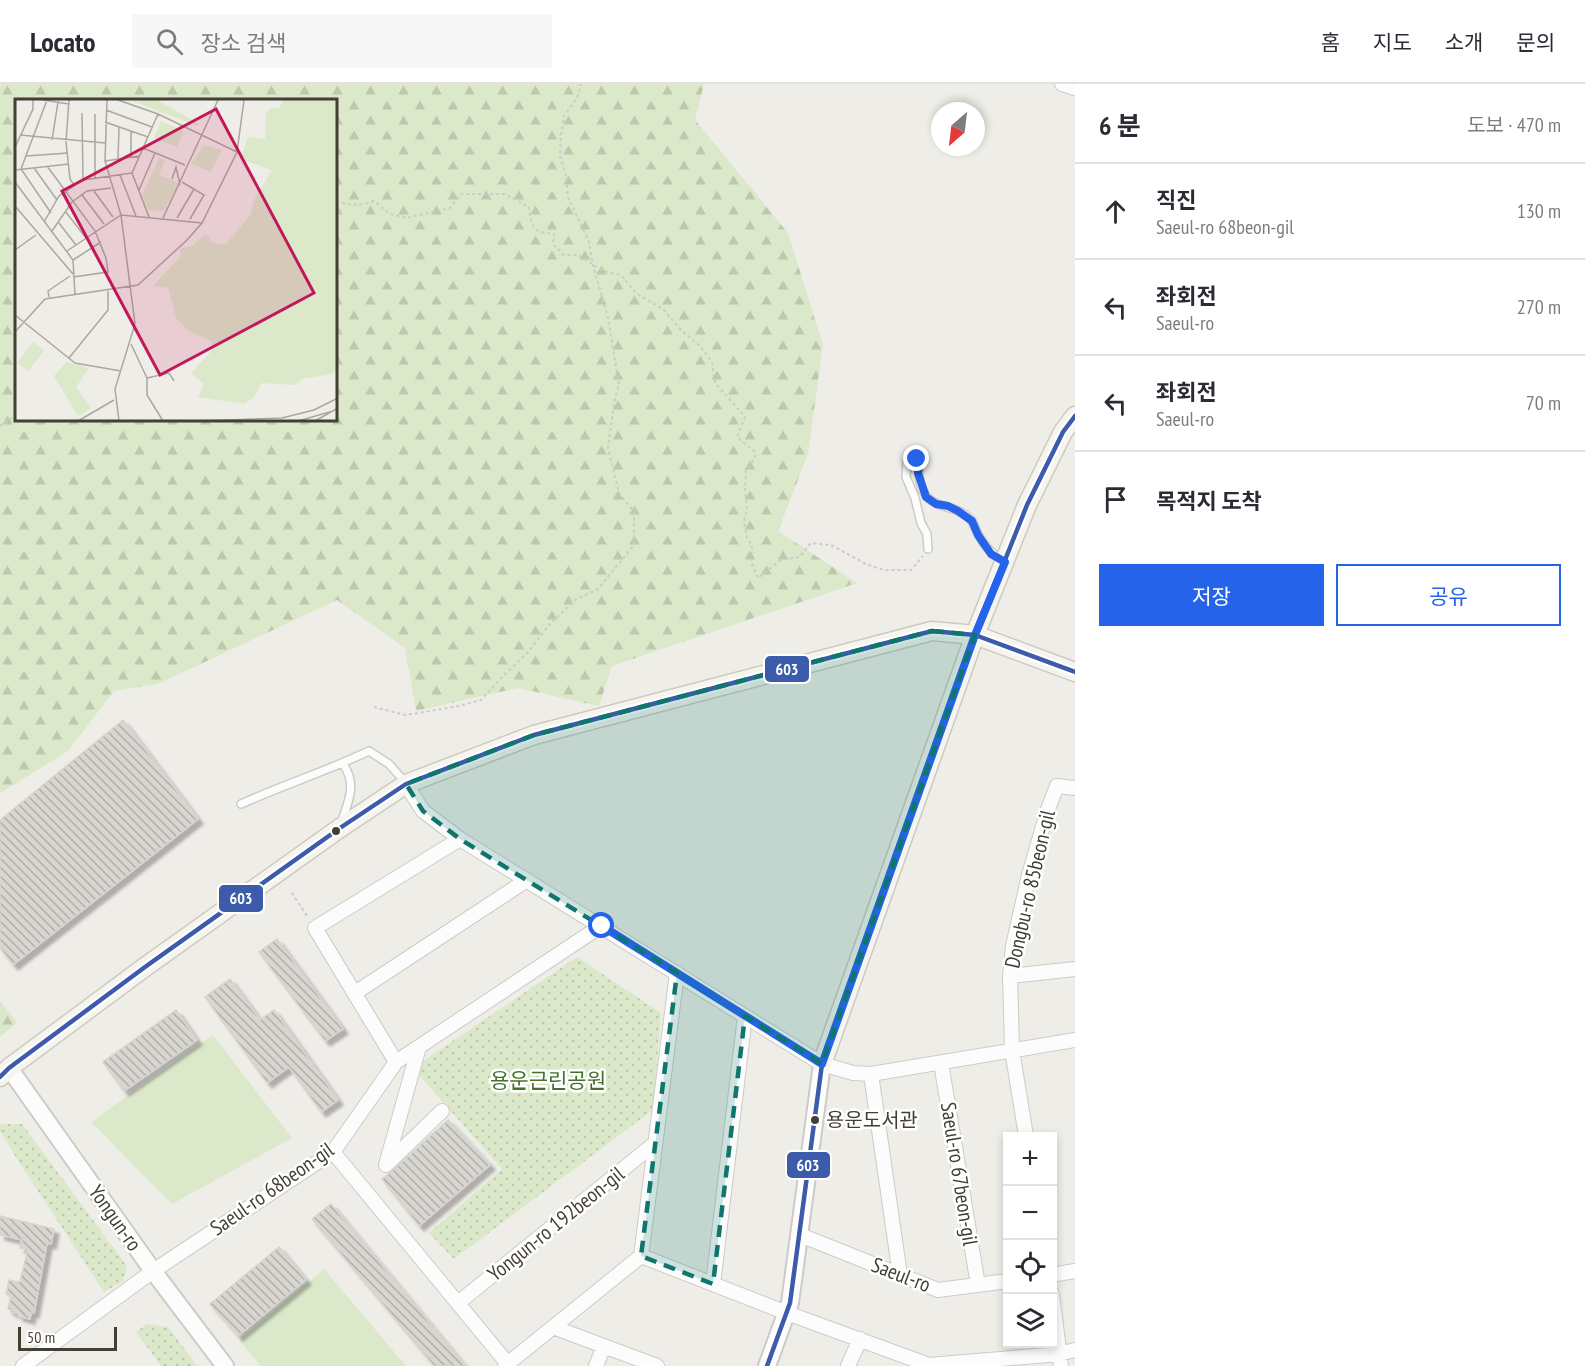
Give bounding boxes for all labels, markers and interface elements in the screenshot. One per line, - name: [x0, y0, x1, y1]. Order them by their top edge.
- search box: [132, 14, 552, 68]
- text: Locato: [30, 23, 96, 60]
- icon: search: [153, 25, 186, 58]
- text: 장소 검색: [201, 29, 286, 57]
- text: 홈: [1321, 29, 1340, 56]
- text: 지도: [1373, 29, 1412, 56]
- text: 소개: [1445, 29, 1483, 56]
- text: 문의: [1516, 29, 1555, 56]
- inset map: [15, 99, 338, 422]
- north arrow: [931, 102, 985, 156]
- text: 6 분: [1099, 109, 1141, 142]
- text: 도보 · 470 m: [1467, 112, 1561, 138]
- text: 직진: [1156, 186, 1196, 214]
- icon: ahead: [1099, 195, 1132, 228]
- text: 130 m: [1517, 198, 1561, 224]
- text: Saeul-ro 68beon-gil: [1156, 214, 1294, 240]
- text: 좌회전: [1156, 282, 1217, 310]
- icon: left: [1099, 291, 1132, 324]
- text: 270 m: [1517, 294, 1561, 320]
- text: Saeul-ro: [1156, 310, 1214, 336]
- text: 좌회전: [1156, 378, 1217, 406]
- icon: left: [1099, 387, 1132, 420]
- text: 70 m: [1526, 390, 1561, 416]
- text: Saeul-ro: [1156, 406, 1214, 432]
- route end: [903, 445, 929, 471]
- icon: arrive: [1099, 483, 1132, 516]
- text: 목적지 도착: [1156, 487, 1262, 515]
- button: 저장: [1099, 564, 1324, 626]
- button: 공유: [1336, 564, 1561, 626]
- line badge: 603: [764, 655, 810, 683]
- text: 603: [776, 659, 798, 679]
- street label: Dongbu-ro 85beon-gil: [998, 807, 1061, 971]
- unlabelled marker: [330, 825, 342, 837]
- line badge: 603: [218, 884, 264, 913]
- text: 603: [230, 888, 252, 908]
- route start: [588, 912, 614, 938]
- park label: 용운근린공원: [490, 1067, 606, 1094]
- street label: Saeul-ro 67beon-gil: [935, 1100, 984, 1248]
- place label: 용운도서관: [826, 1107, 918, 1133]
- marker: 용운도서관: [809, 1114, 821, 1126]
- map controls: [1003, 1132, 1057, 1348]
- button: +: [1003, 1132, 1057, 1186]
- street label: Saeul-ro 68beon-gil: [205, 1136, 339, 1241]
- line badge: 603: [786, 1151, 831, 1179]
- text: 603: [797, 1155, 819, 1175]
- street label: Yongun-ro 192beon-gil: [482, 1160, 630, 1287]
- street label: Yongun-ro: [83, 1179, 148, 1256]
- button: −: [1003, 1186, 1057, 1240]
- button: locate: [1003, 1240, 1057, 1294]
- street label: Saeul-ro: [868, 1251, 934, 1298]
- button: layers: [1003, 1294, 1057, 1348]
- scale bar: [18, 1324, 117, 1352]
- text: 50 m: [27, 1327, 55, 1347]

